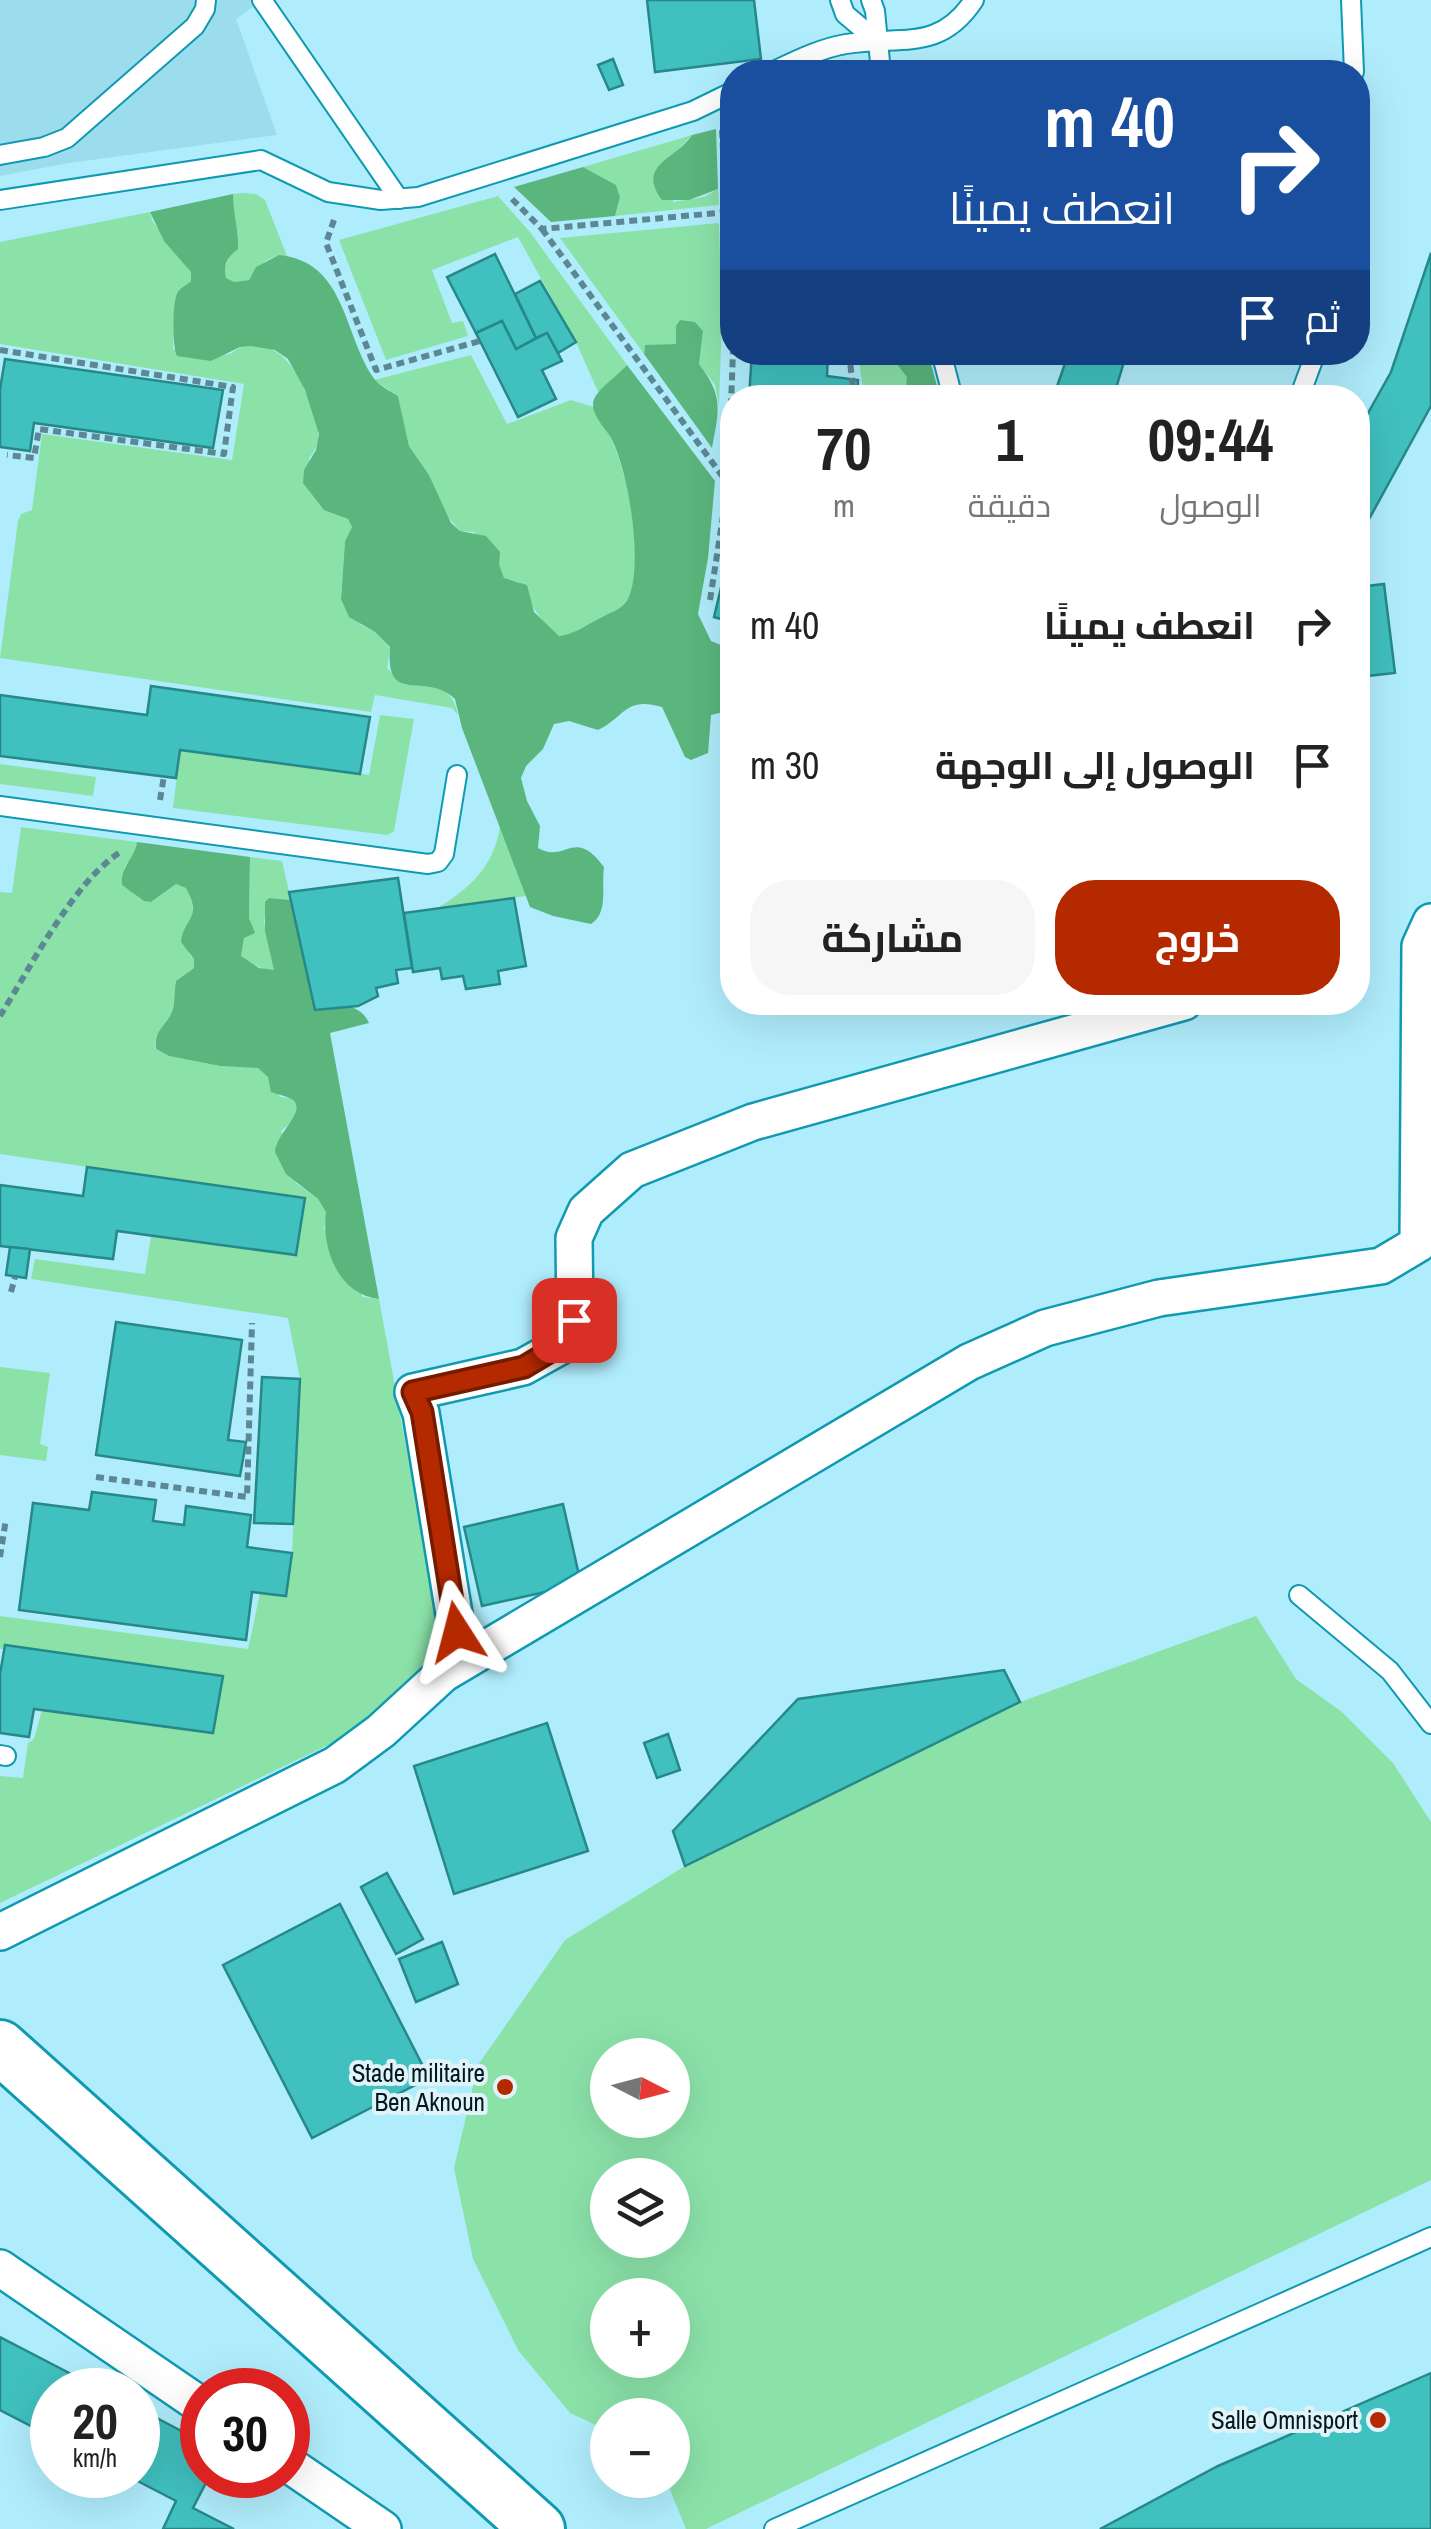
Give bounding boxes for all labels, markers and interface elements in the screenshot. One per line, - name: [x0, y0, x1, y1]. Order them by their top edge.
- text: 40 m: [1044, 75, 1175, 169]
- icon: right: [1210, 100, 1340, 230]
- text: انعطف يمينًا: [949, 177, 1175, 238]
- icon: arrive: [1230, 290, 1285, 345]
- text: ثم: [1305, 293, 1340, 344]
- text: 1: [996, 399, 1023, 480]
- text: 09:44: [1148, 399, 1273, 480]
- text: 70: [817, 408, 871, 489]
- text: m: [833, 484, 855, 527]
- text: دقيقة: [968, 484, 1051, 527]
- text: الوصول: [1160, 484, 1262, 527]
- icon: right: [1285, 598, 1340, 653]
- text: 40 m: [750, 600, 819, 651]
- text: انعطف يمينًا: [1044, 600, 1255, 651]
- icon: arrive: [1285, 738, 1340, 793]
- text: 30 m: [750, 740, 819, 791]
- text: الوصول إلى الوجهة: [935, 740, 1255, 791]
- button: مشاركة: [750, 880, 1035, 995]
- button: خروج: [1055, 880, 1340, 995]
- pin: [532, 1278, 617, 1363]
- icon: arrive: [547, 1293, 602, 1348]
- position arrow: [405, 1580, 509, 1684]
- north arrow: [590, 2038, 690, 2138]
- map controls: [590, 2038, 690, 2498]
- place label: Stade militaire Ben Aknoun: [352, 2056, 485, 2119]
- marker: Stade militaire Ben Aknoun: [494, 2076, 516, 2098]
- button: layers: [590, 2158, 690, 2258]
- button: +: [590, 2278, 690, 2378]
- speed limit sign: 30: [180, 2368, 310, 2498]
- text: 20: [72, 2387, 118, 2455]
- button: −: [590, 2398, 690, 2498]
- place label: Salle Omnisport: [1211, 2403, 1358, 2437]
- marker: Salle Omnisport: [1367, 2409, 1389, 2431]
- text: km/h: [73, 2441, 117, 2475]

